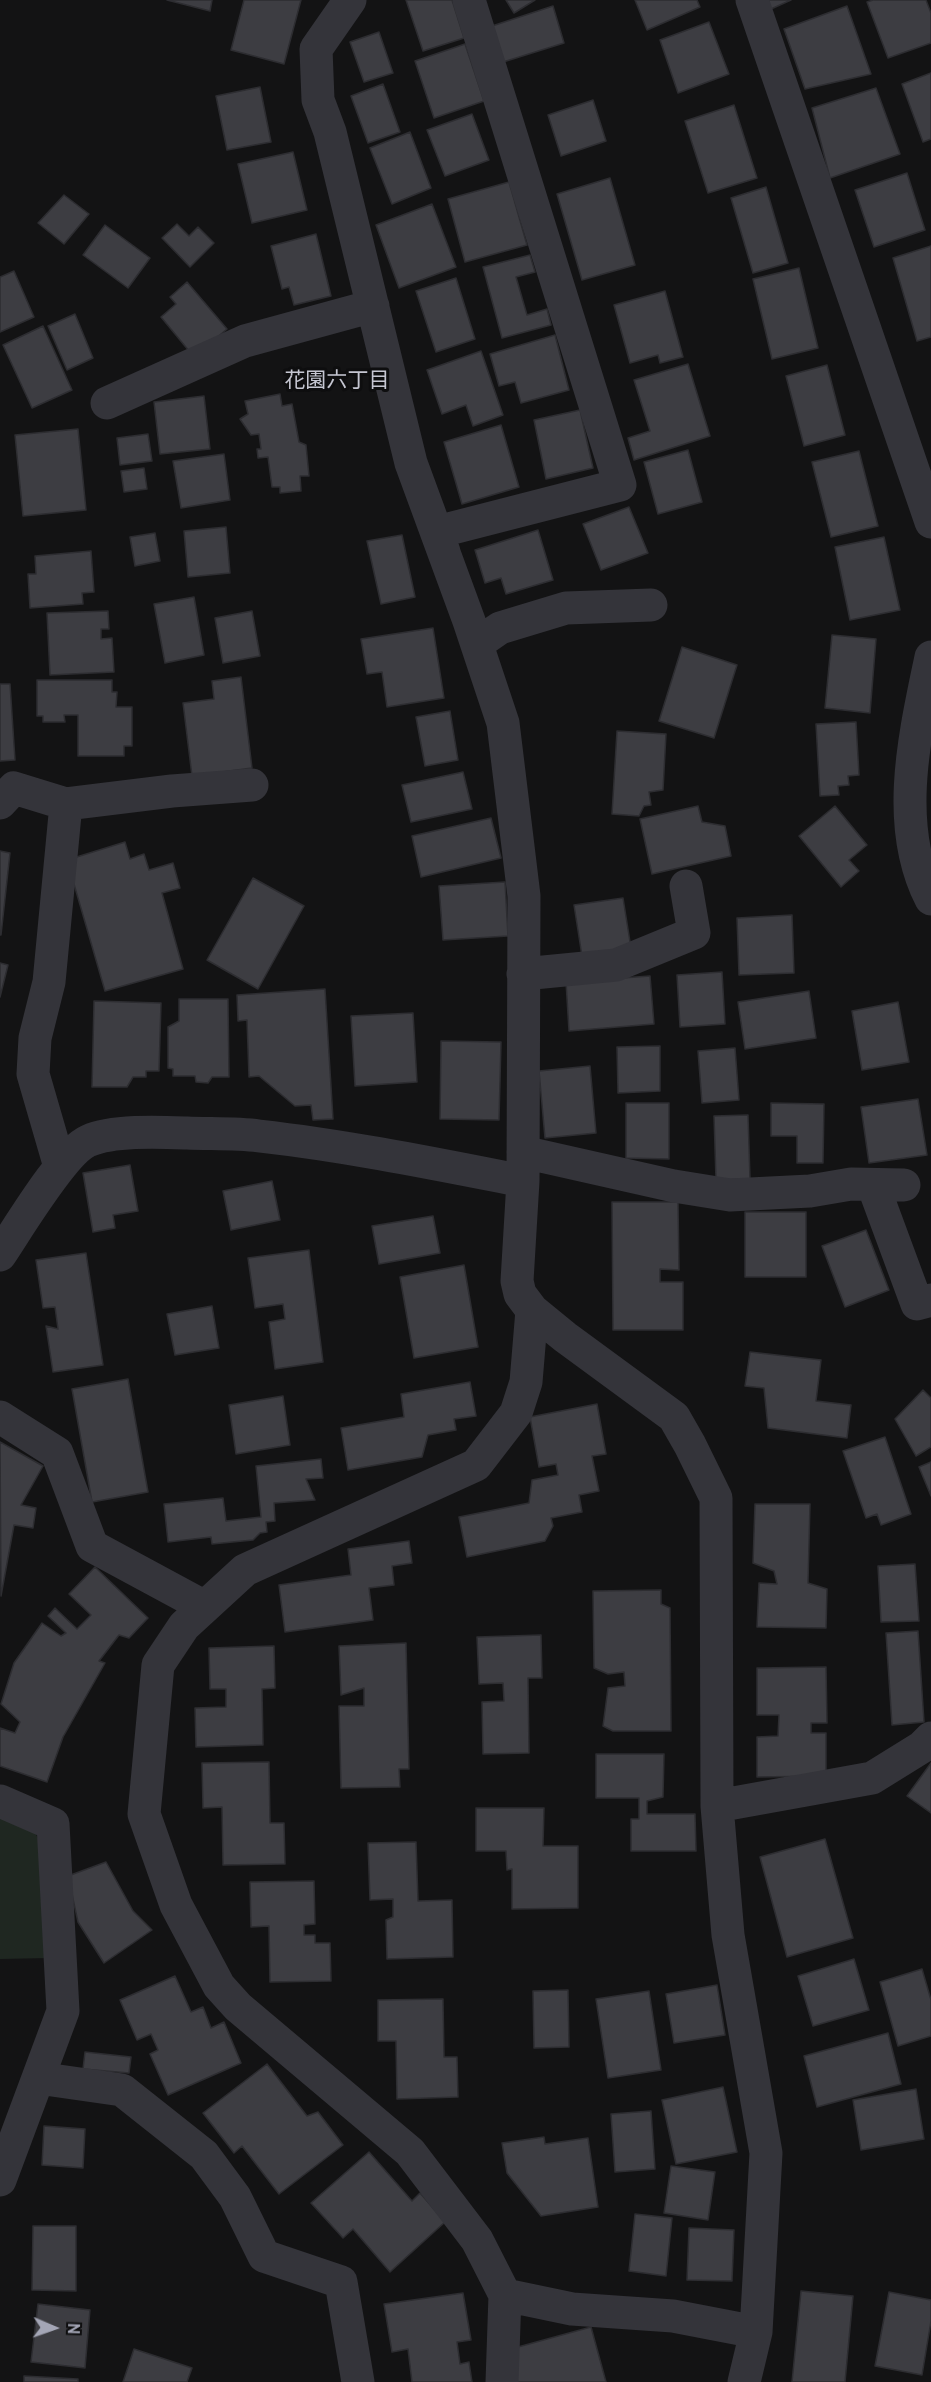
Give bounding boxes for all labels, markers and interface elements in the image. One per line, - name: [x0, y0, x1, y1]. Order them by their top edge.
- district label: 花園六丁目: [285, 370, 389, 396]
- north arrow: [24, 2298, 84, 2358]
- text: N: [62, 2323, 82, 2335]

